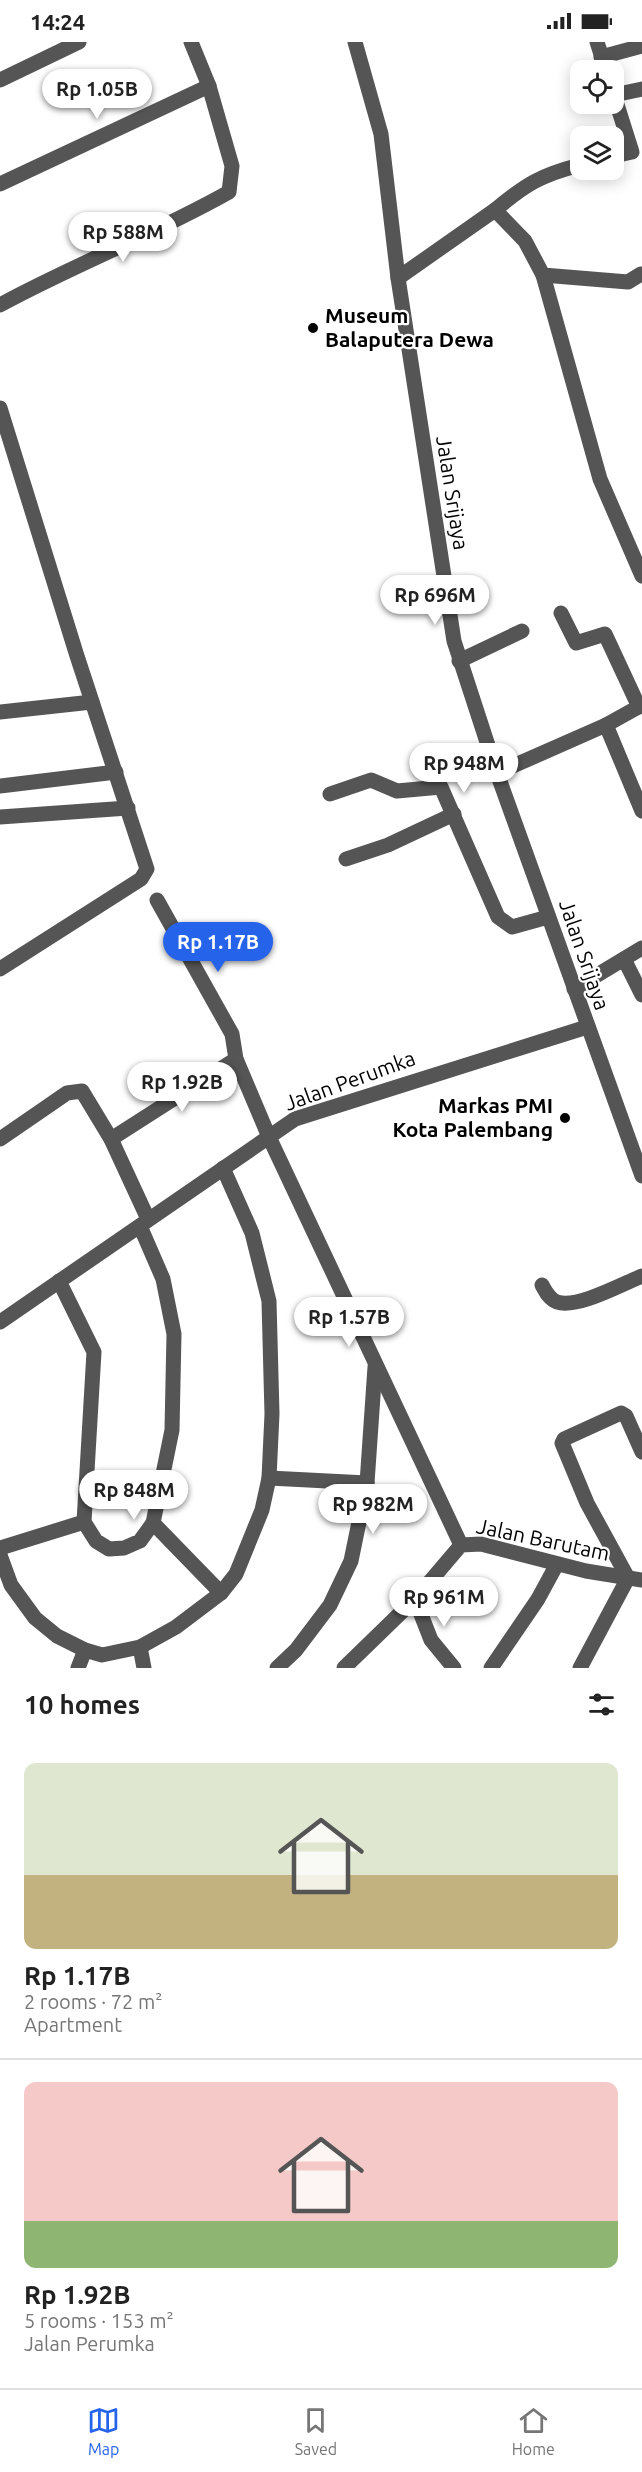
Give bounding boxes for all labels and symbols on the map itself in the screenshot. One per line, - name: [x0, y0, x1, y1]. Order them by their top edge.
- pin: Rp 1.05B: [35, 69, 159, 120]
- pin: Rp 588M: [68, 212, 178, 263]
- place label: Museum Balaputera Dewa: [325, 303, 494, 351]
- marker: Museum Balaputera Dewa: [306, 321, 320, 335]
- street label: Jalan Srijaya: [432, 434, 474, 552]
- pin: Rp 696M: [380, 575, 490, 626]
- pin: Rp 948M: [409, 743, 519, 794]
- street label: Jalan Srijaya: [555, 896, 615, 1013]
- pin: Rp 1.17B: [156, 922, 280, 973]
- street label: Jalan Perumka: [281, 1045, 418, 1115]
- pin: Rp 1.92B: [120, 1062, 244, 1113]
- place label: Markas PMI Kota Palembang: [392, 1093, 553, 1141]
- marker: Markas PMI Kota Palembang: [558, 1111, 572, 1125]
- pin: Rp 1.57B: [287, 1297, 411, 1348]
- pin: Rp 848M: [79, 1470, 189, 1521]
- pin: Rp 982M: [318, 1484, 428, 1535]
- street label: Jalan Barutam: [474, 1513, 612, 1565]
- pin: Rp 961M: [389, 1577, 499, 1628]

